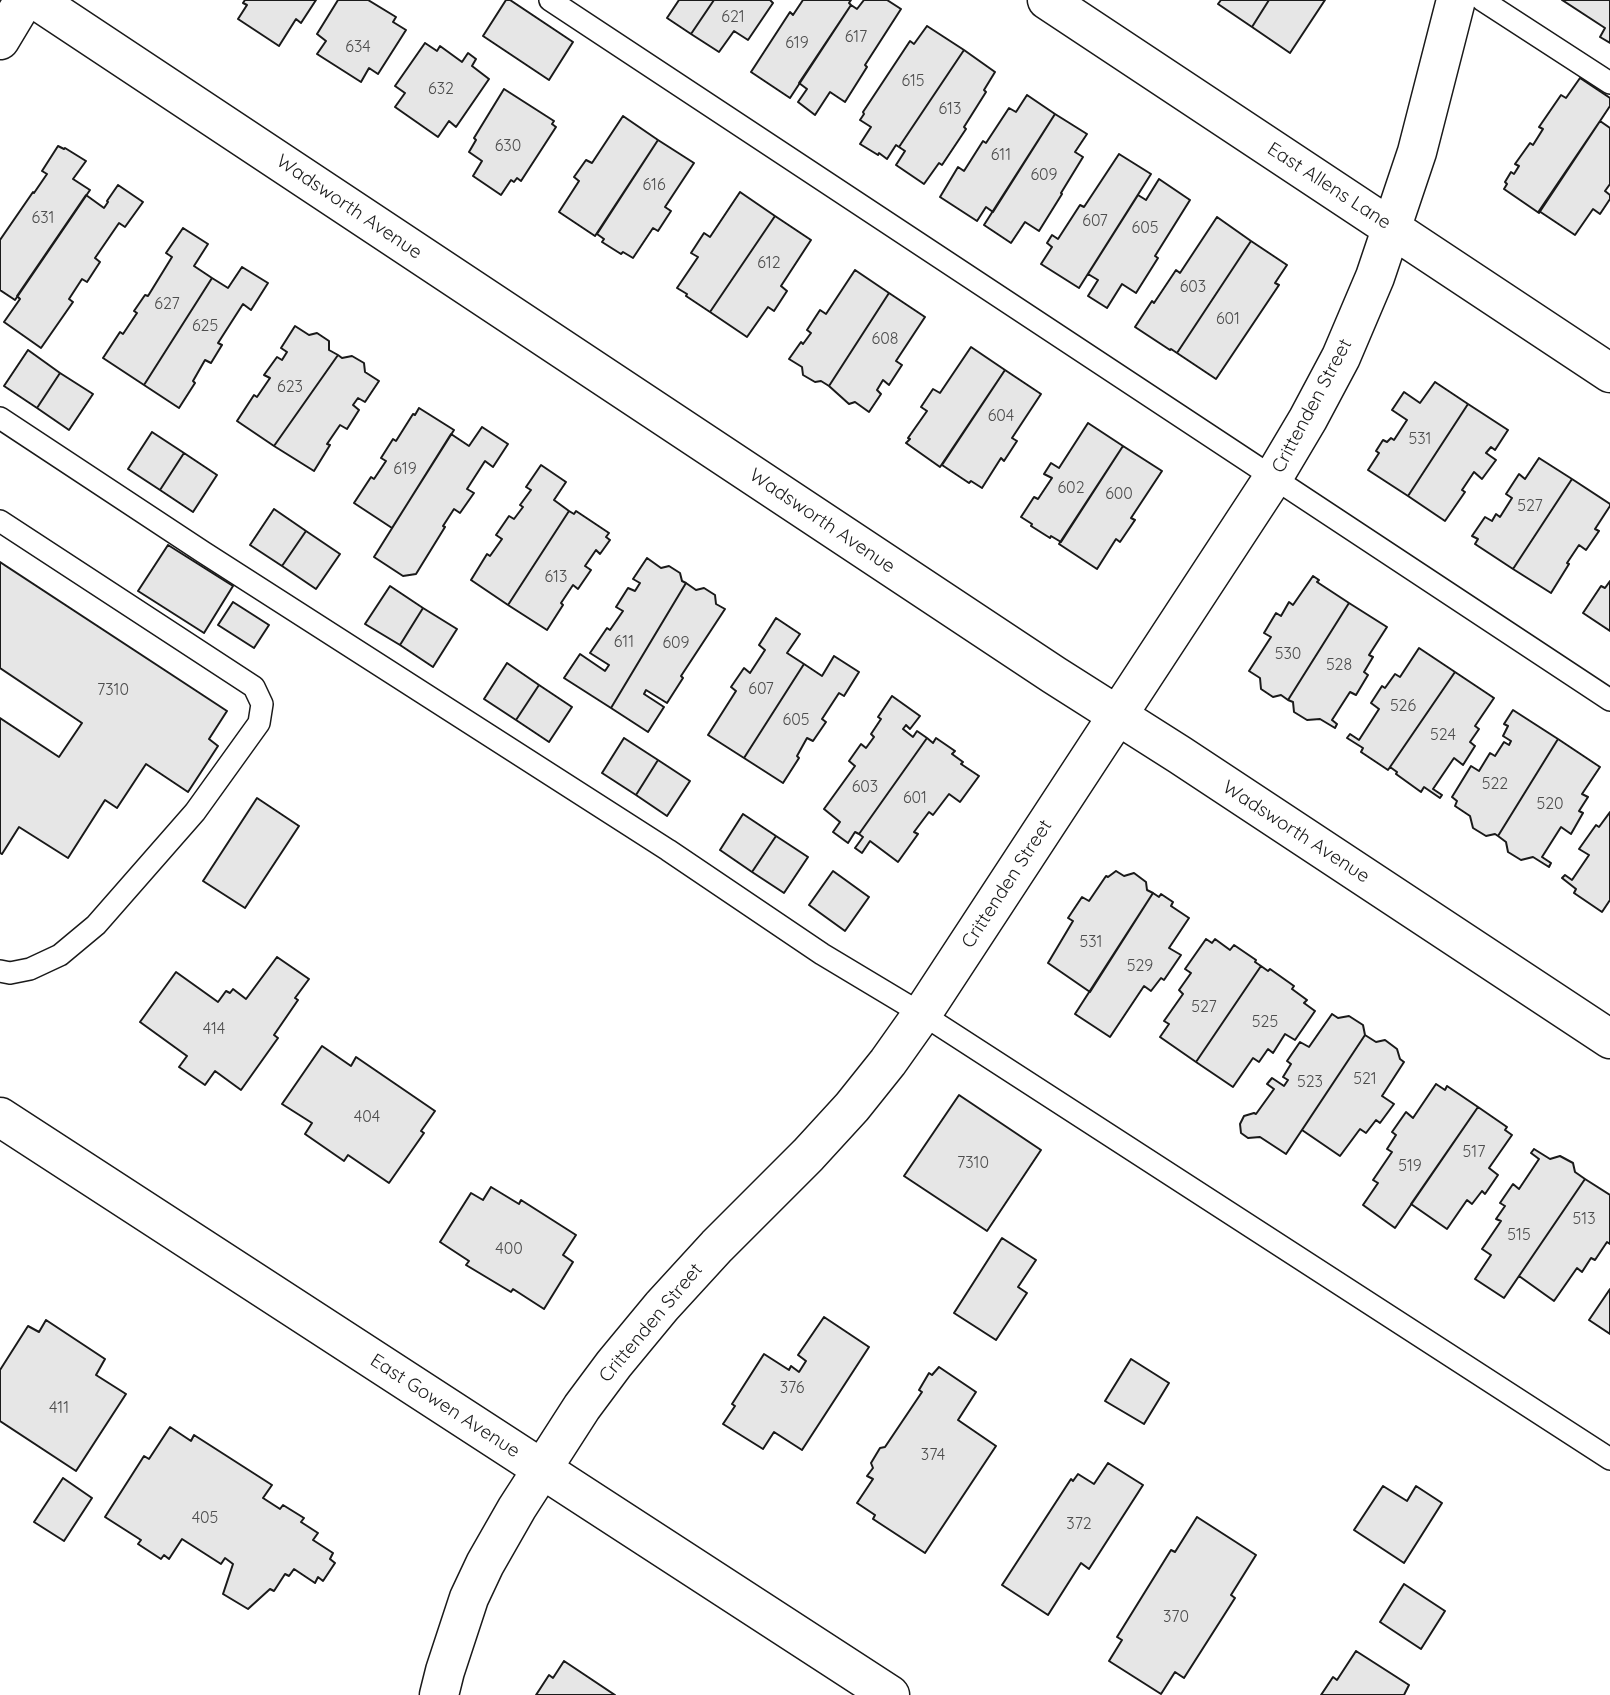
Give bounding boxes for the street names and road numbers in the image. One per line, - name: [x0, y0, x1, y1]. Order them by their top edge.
- street label: East Allens Lane: [1263, 138, 1395, 234]
- street label: Wadsworth Avenue: [272, 150, 426, 264]
- street label: Crittenden Street: [1267, 335, 1357, 477]
- street label: Wadsworth Avenue: [745, 464, 899, 578]
- street label: Wadsworth Avenue: [1218, 776, 1374, 888]
- street label: Crittenden Street: [957, 815, 1057, 953]
- street label: Crittenden Street: [594, 1259, 708, 1387]
- street label: East Gowen Avenue: [366, 1349, 524, 1463]

